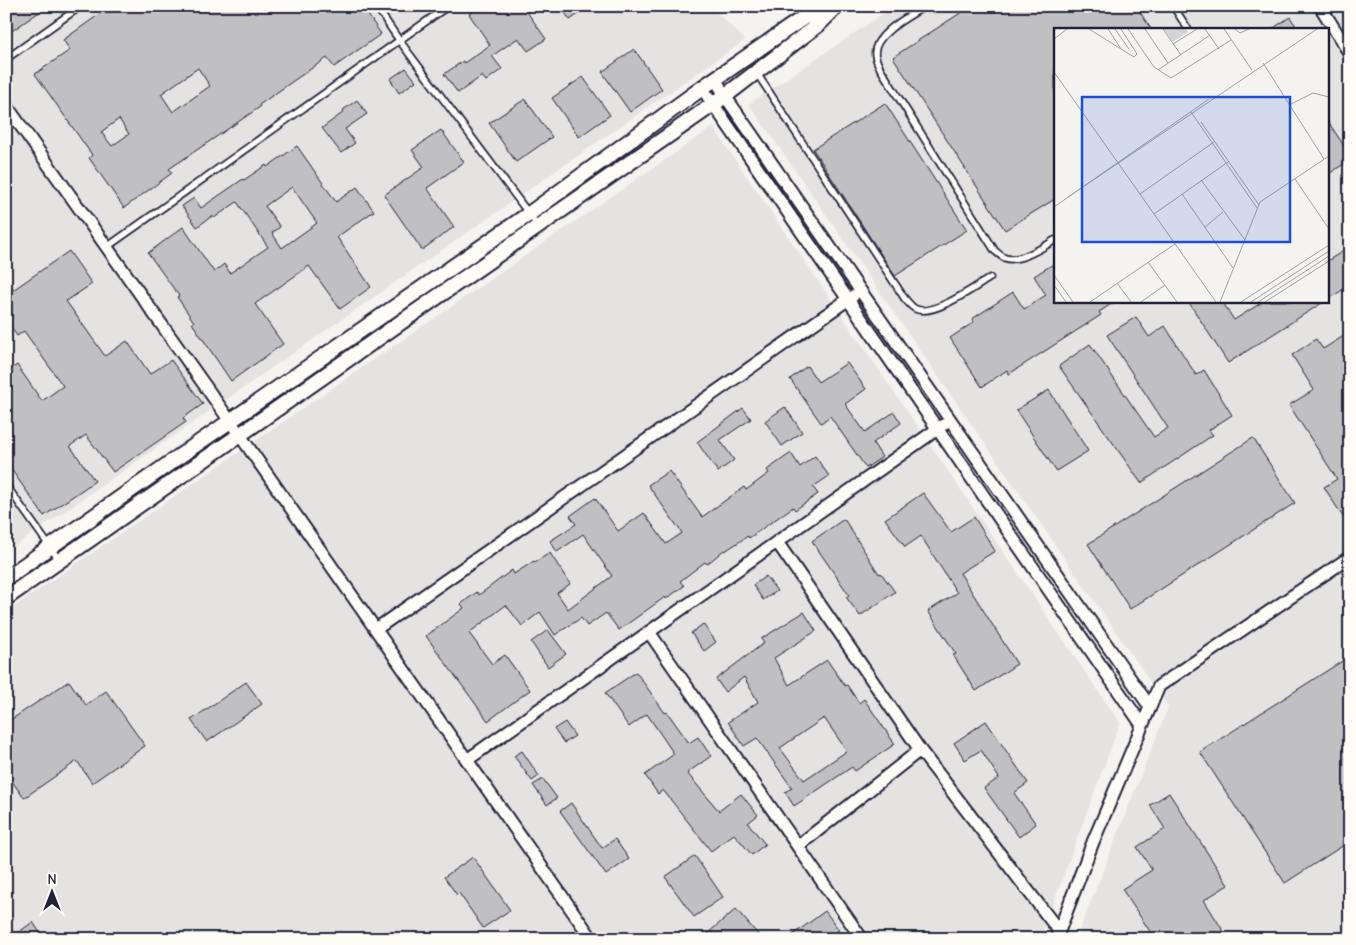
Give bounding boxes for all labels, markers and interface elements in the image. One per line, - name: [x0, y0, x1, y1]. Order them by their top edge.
- inset map: [1054, 28, 1328, 302]
- north arrow: [28, 868, 78, 918]
- text: N: [47, 871, 57, 888]

